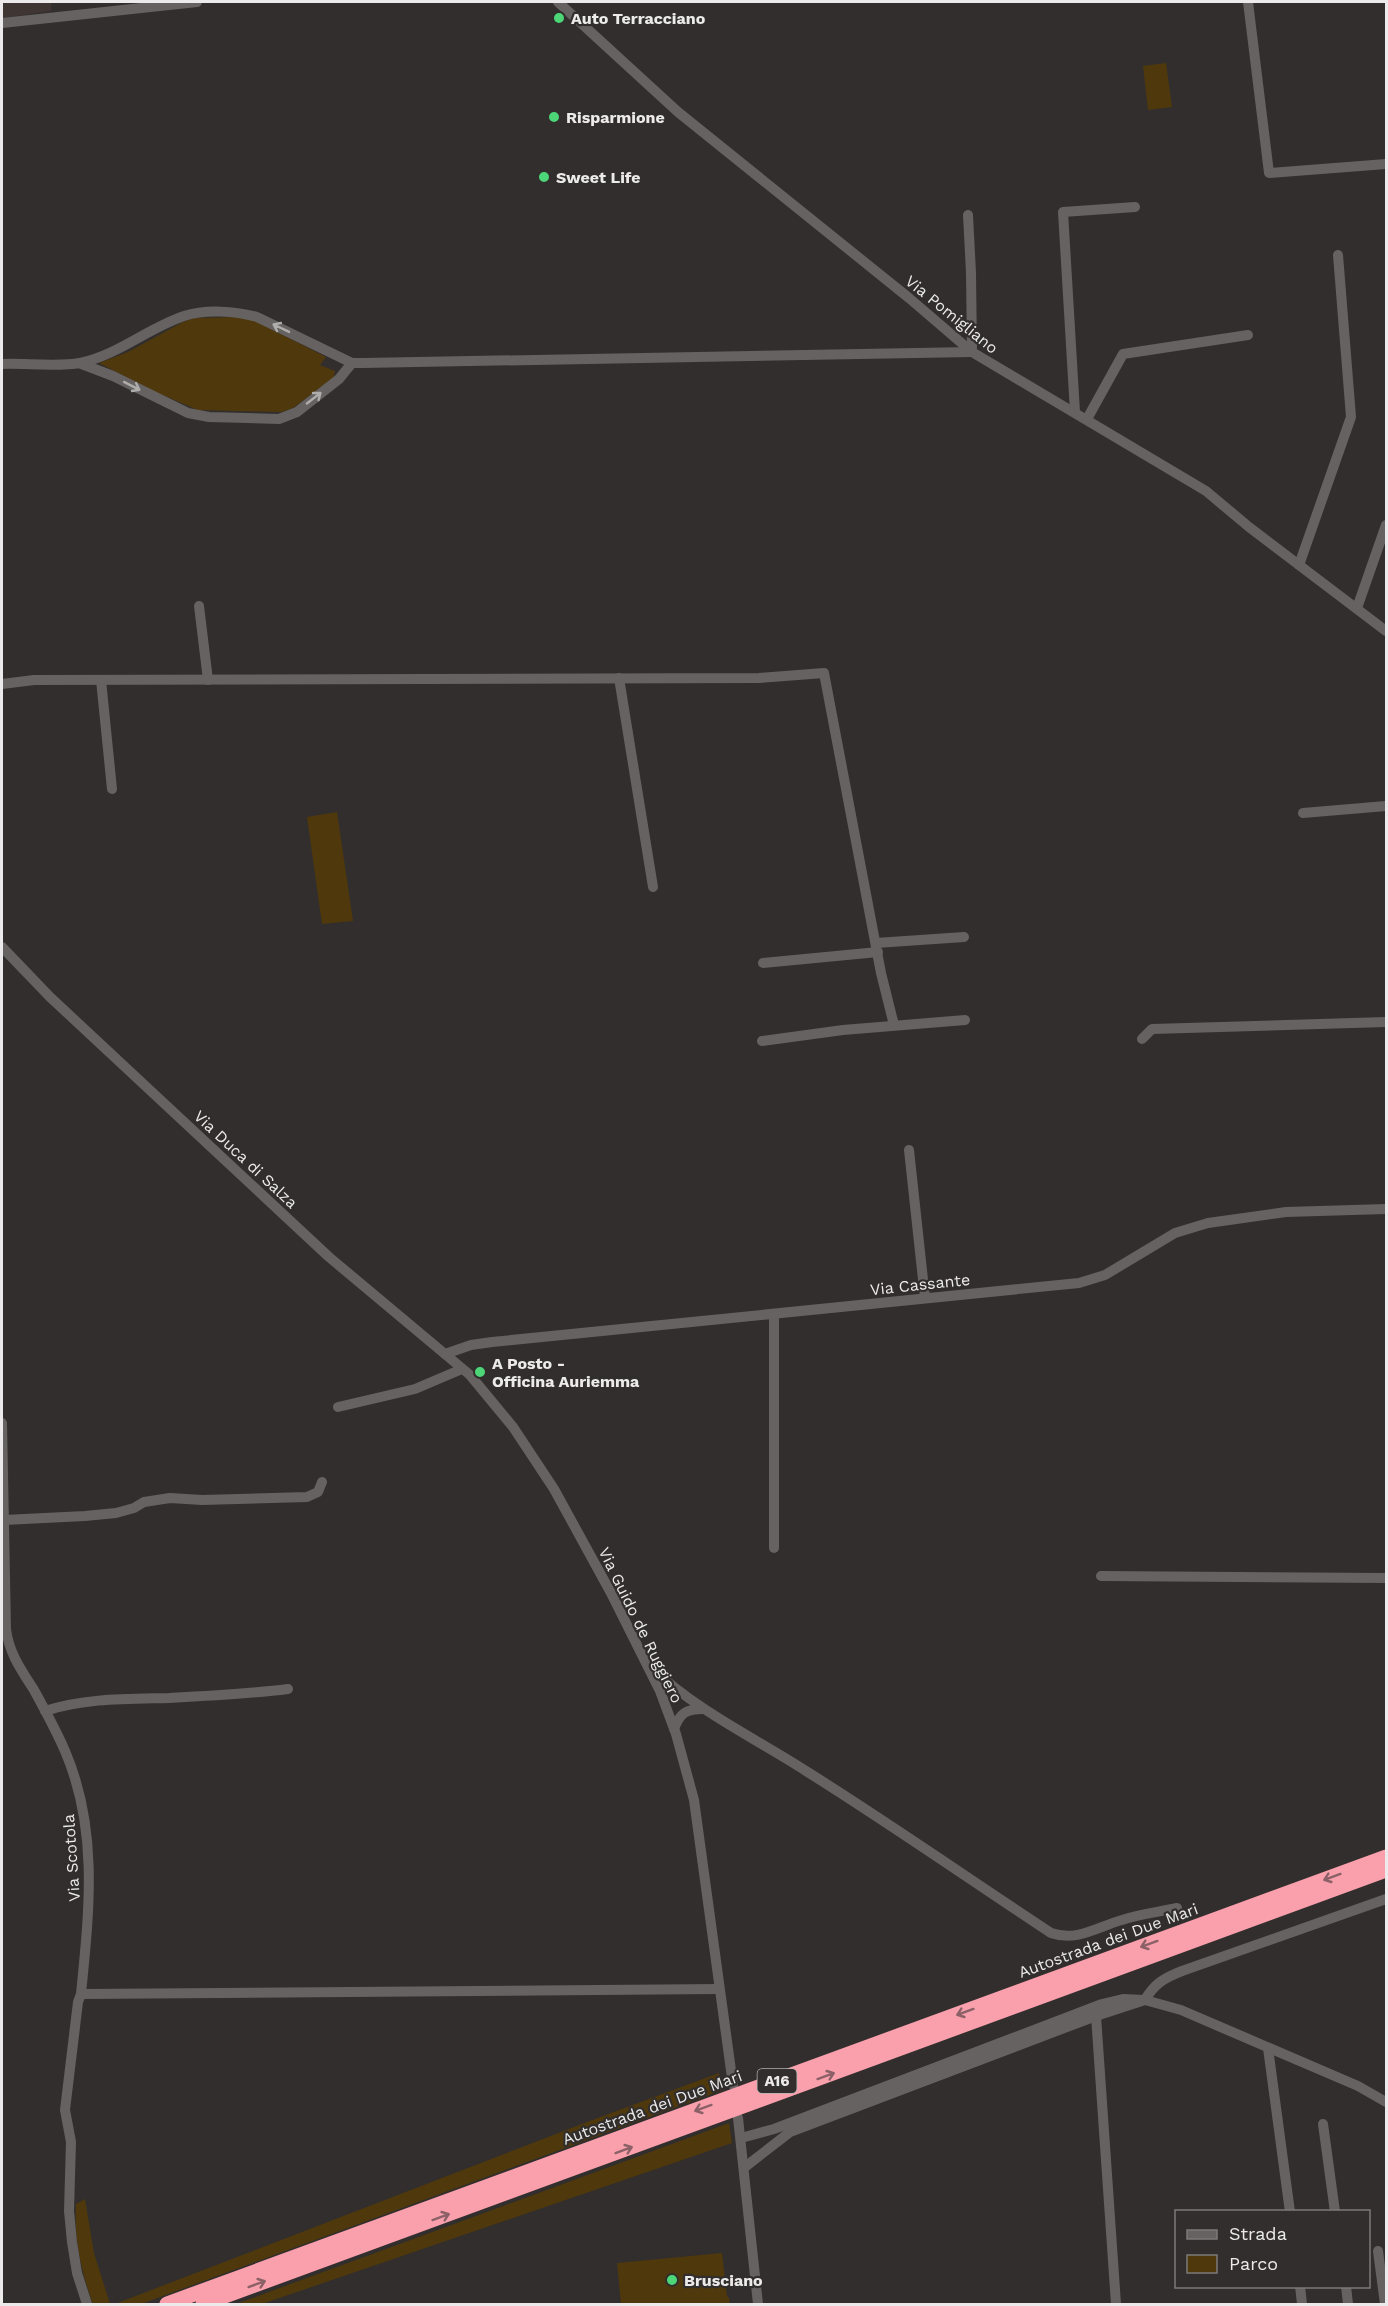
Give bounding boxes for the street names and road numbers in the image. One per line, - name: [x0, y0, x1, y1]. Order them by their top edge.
- street label: Via Pomigliano: [902, 271, 1002, 358]
- street label: Via Duca di Salza: [190, 1106, 301, 1212]
- street label: Via Cassante: [869, 1270, 971, 1299]
- street label: Via Guido de Ruggiero: [595, 1544, 687, 1706]
- street label: Via Scotola: [59, 1814, 84, 1902]
- street label: Autostrada dei Due Mari: [1016, 1899, 1201, 1982]
- street label: Autostrada dei Due Mari: [560, 2066, 745, 2149]
- road number: A16: [758, 2069, 796, 2093]

